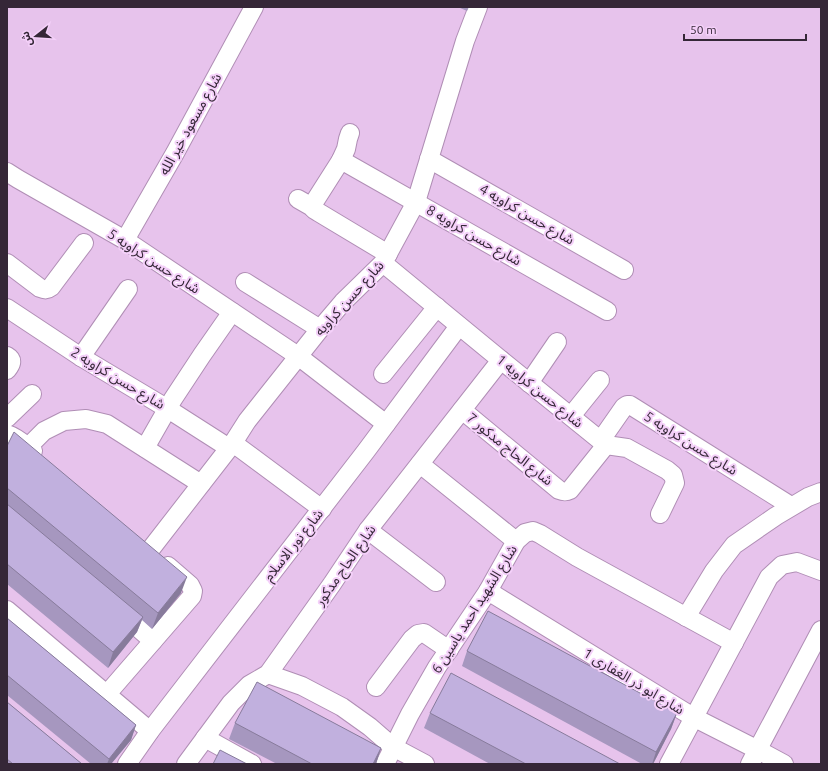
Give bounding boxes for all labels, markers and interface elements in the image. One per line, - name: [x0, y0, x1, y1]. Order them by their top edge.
- north arrow: [16, 16, 56, 56]
- scale bar: [684, 16, 806, 42]
- text: 50 m: [690, 23, 717, 36]
- text: ش: [18, 30, 35, 48]
- street label: شارع مسعود خير الله: [155, 70, 227, 179]
- street label: شارع حسن كراويه 4: [475, 180, 577, 250]
- street label: شارع حسن كراويه 8: [422, 201, 524, 271]
- street label: شارع حسن كراويه 5: [103, 225, 203, 299]
- street label: شارع حسن كراويه: [311, 257, 389, 341]
- street label: شارع حسن كراويه 2: [67, 344, 168, 415]
- street label: شارع حسن كراويه 1: [492, 351, 587, 433]
- street label: شارع حسن كراويه 5: [640, 408, 741, 481]
- street label: شارع الحاج مدكور 7: [462, 409, 556, 491]
- street label: شارع نور الاسلام: [260, 506, 328, 586]
- street label: شارع الحاج مدكور: [311, 522, 381, 611]
- street label: شارع الشهيد احمد ياسين 6: [428, 542, 523, 678]
- street label: شارع ابو ذر الغفارى 1: [579, 645, 687, 720]

